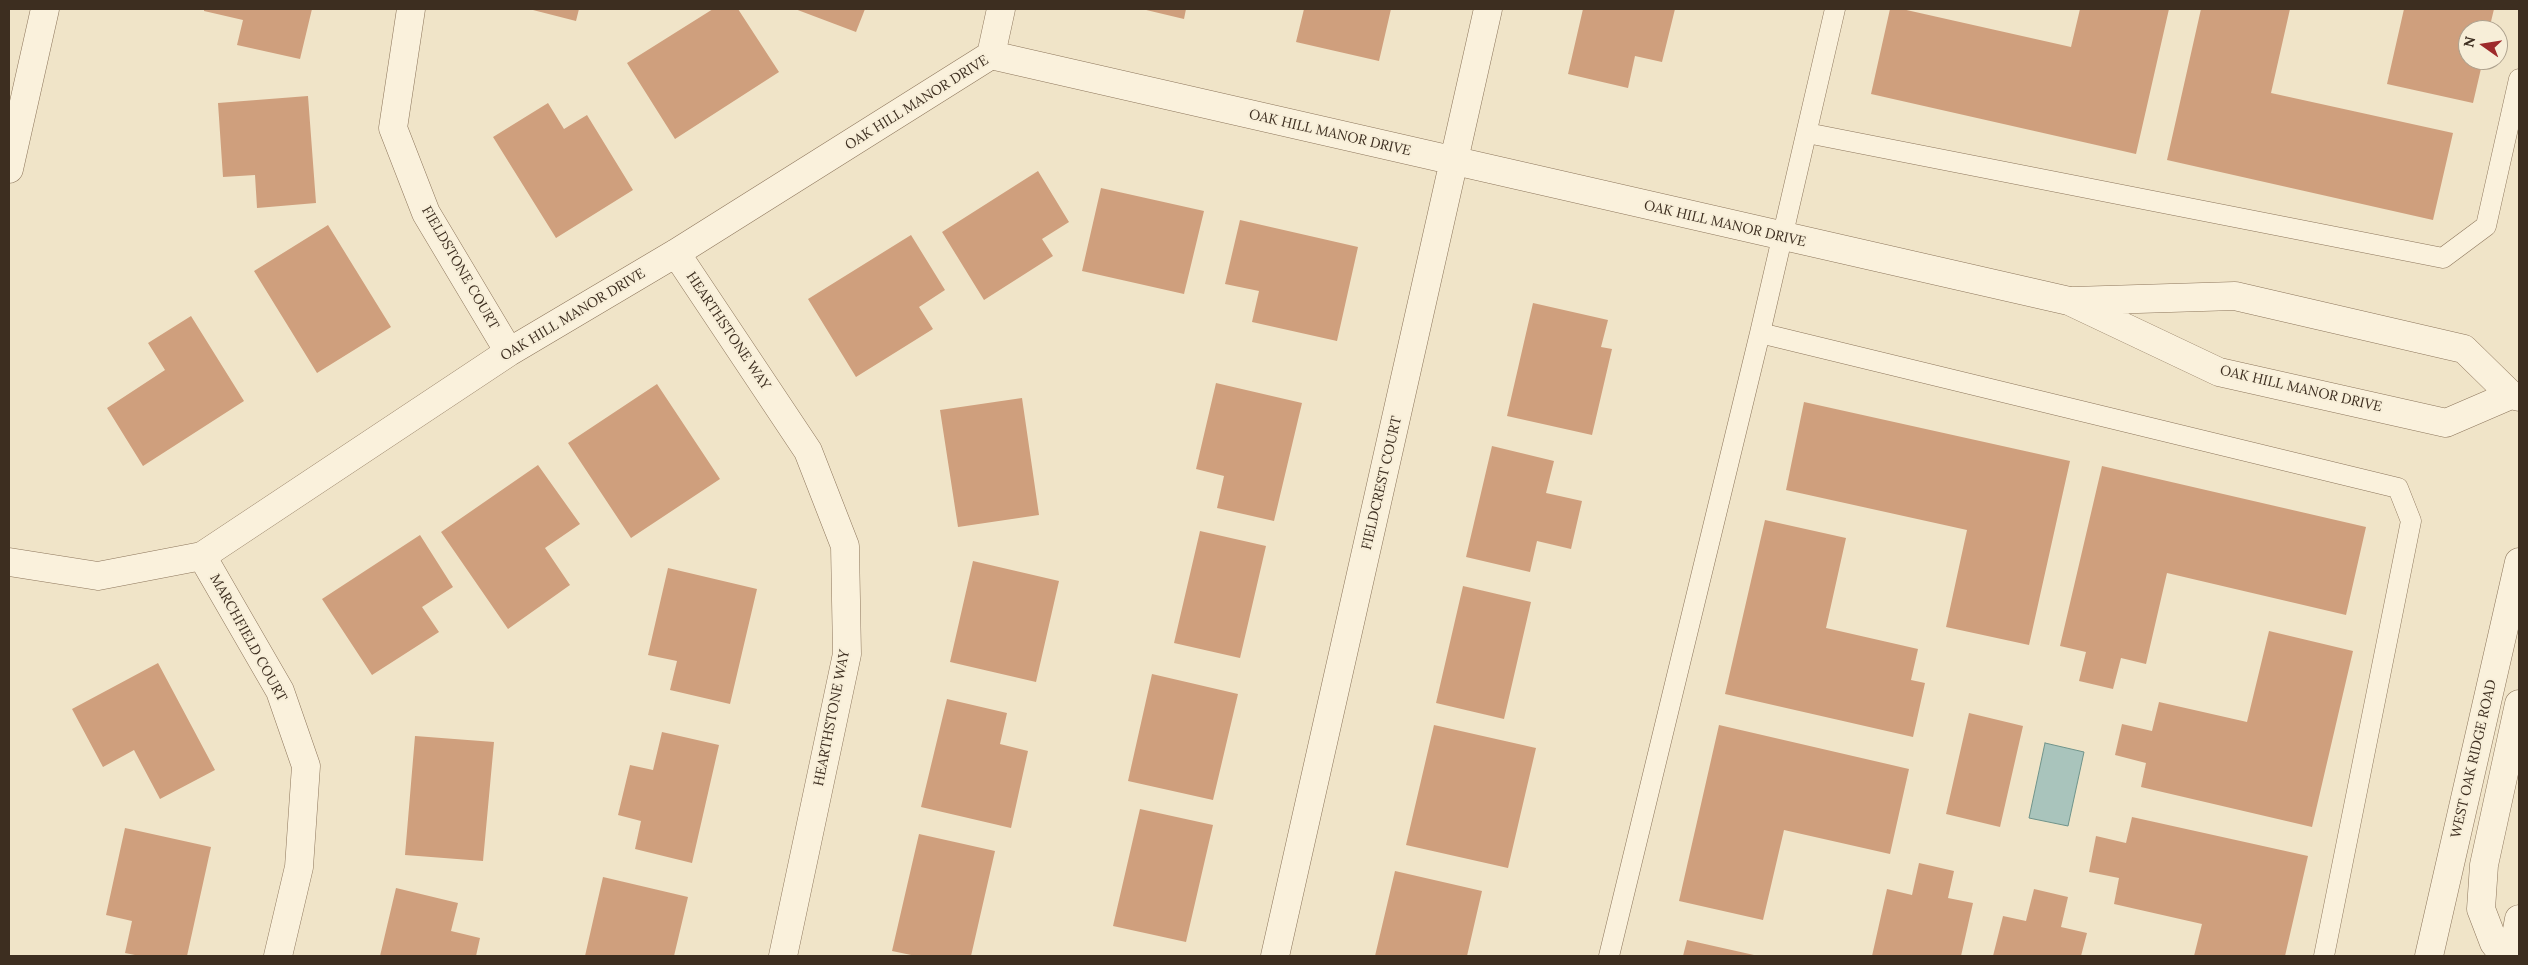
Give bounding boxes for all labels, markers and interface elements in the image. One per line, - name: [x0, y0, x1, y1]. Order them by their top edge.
- north arrow: [2458, 20, 2508, 70]
- text: N: [2459, 35, 2479, 49]
- street label: OAK HILL MANOR DRIVE: [842, 52, 992, 154]
- street label: OAK HILL MANOR DRIVE: [1247, 106, 1413, 160]
- street label: OAK HILL MANOR DRIVE: [1642, 197, 1808, 251]
- street label: FIELDSTONE COURT: [418, 203, 502, 333]
- street label: OAK HILL MANOR DRIVE: [498, 265, 648, 365]
- street label: HEARTHSTONE WAY: [682, 269, 774, 393]
- street label: OAK HILL MANOR DRIVE: [2218, 362, 2384, 416]
- street label: FIELDCREST COURT: [1358, 415, 1406, 551]
- street label: MARCHFIELD COURT: [206, 571, 290, 705]
- street label: HEARTHSTONE WAY: [811, 648, 853, 788]
- street label: WEST OAK RIDGE ROAD: [2448, 678, 2500, 840]

